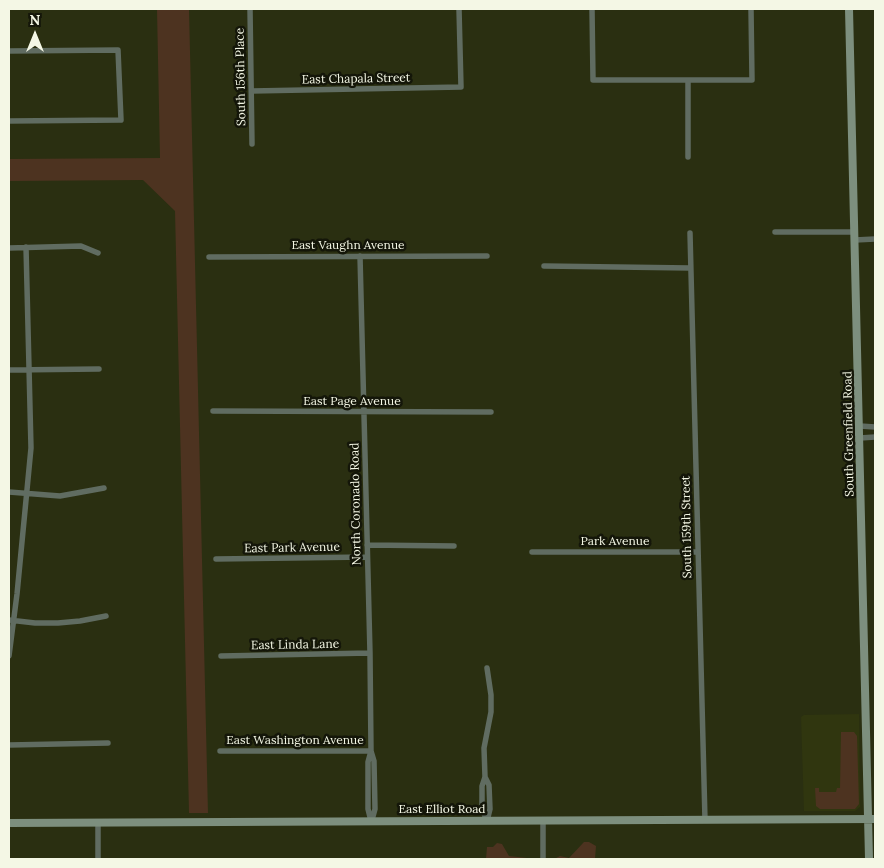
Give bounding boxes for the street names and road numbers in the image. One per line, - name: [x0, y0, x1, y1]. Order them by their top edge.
- street label: South 156th Place: [233, 28, 249, 126]
- street label: East Chapala Street: [301, 71, 411, 87]
- street label: East Vaughn Avenue: [291, 239, 405, 253]
- street label: South Greenfield Road: [841, 371, 857, 497]
- street label: East Page Avenue: [303, 395, 401, 409]
- street label: North Coronado Road: [348, 443, 364, 565]
- street label: South 159th Street: [679, 475, 695, 579]
- street label: Park Avenue: [581, 535, 649, 549]
- street label: East Park Avenue: [244, 540, 340, 556]
- street label: East Linda Lane: [251, 637, 339, 653]
- street label: East Washington Avenue: [226, 734, 364, 748]
- street label: East Elliot Road: [398, 803, 486, 817]

